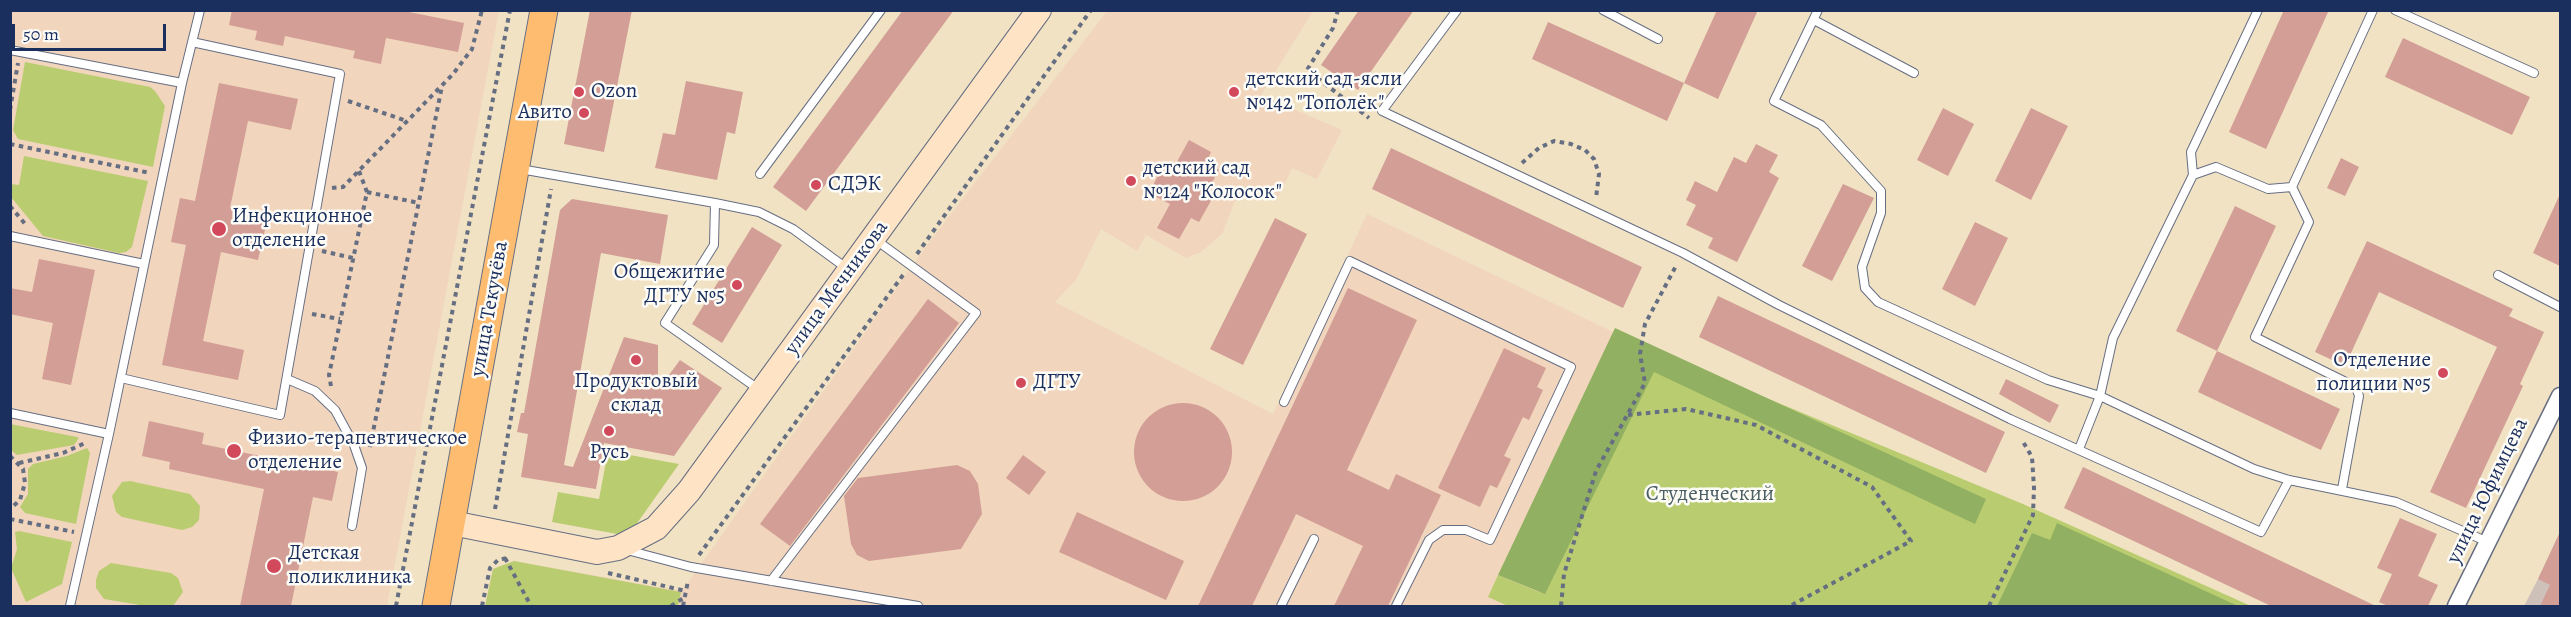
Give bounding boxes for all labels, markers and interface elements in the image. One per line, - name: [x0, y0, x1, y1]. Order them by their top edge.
- scale bar: [15, 12, 170, 50]
- text: 50 m: [23, 22, 59, 46]
- place label: детский сад-ясли №142 "Тополёк": [1246, 67, 1402, 117]
- place label: Ozon: [591, 79, 637, 105]
- marker: Ozon: [572, 85, 586, 99]
- marker: детский сад-ясли №142 "Тополёк": [1227, 85, 1241, 99]
- place label: Авито: [518, 100, 572, 126]
- marker: Авито: [577, 106, 591, 120]
- place label: детский сад №124 "Колосок": [1143, 156, 1282, 206]
- place label: СДЭК: [828, 172, 881, 198]
- marker: детский сад №124 "Колосок": [1124, 174, 1138, 188]
- marker: СДЭК: [809, 178, 823, 192]
- place label: Инфекционное отделение: [232, 204, 372, 254]
- street label: улица Мечникова: [780, 216, 894, 360]
- marker: Инфекционное отделение: [210, 220, 228, 238]
- street label: улица Текучёва: [466, 239, 514, 379]
- place label: Общежитие ДГТУ №5: [614, 260, 725, 310]
- marker: Общежитие ДГТУ №5: [730, 278, 744, 292]
- place label: Отделение полиции №5: [2316, 348, 2431, 398]
- marker: Продуктовый склад: [629, 353, 643, 367]
- marker: Отделение полиции №5: [2436, 366, 2450, 380]
- place label: Продуктовый склад: [574, 369, 698, 419]
- place label: ДГТУ: [1033, 370, 1081, 396]
- marker: ДГТУ: [1014, 376, 1028, 390]
- street label: улица Юфимцева: [2442, 414, 2534, 568]
- marker: Русь: [602, 424, 616, 438]
- place label: Физио-терапевтическое отделение: [248, 426, 467, 476]
- place label: Русь: [589, 440, 629, 466]
- marker: Физио-терапевтическое отделение: [225, 442, 243, 460]
- park label: Студенческий: [1646, 482, 1774, 508]
- place label: Детская поликлиника: [288, 541, 412, 591]
- marker: Детская поликлиника: [265, 557, 283, 575]

